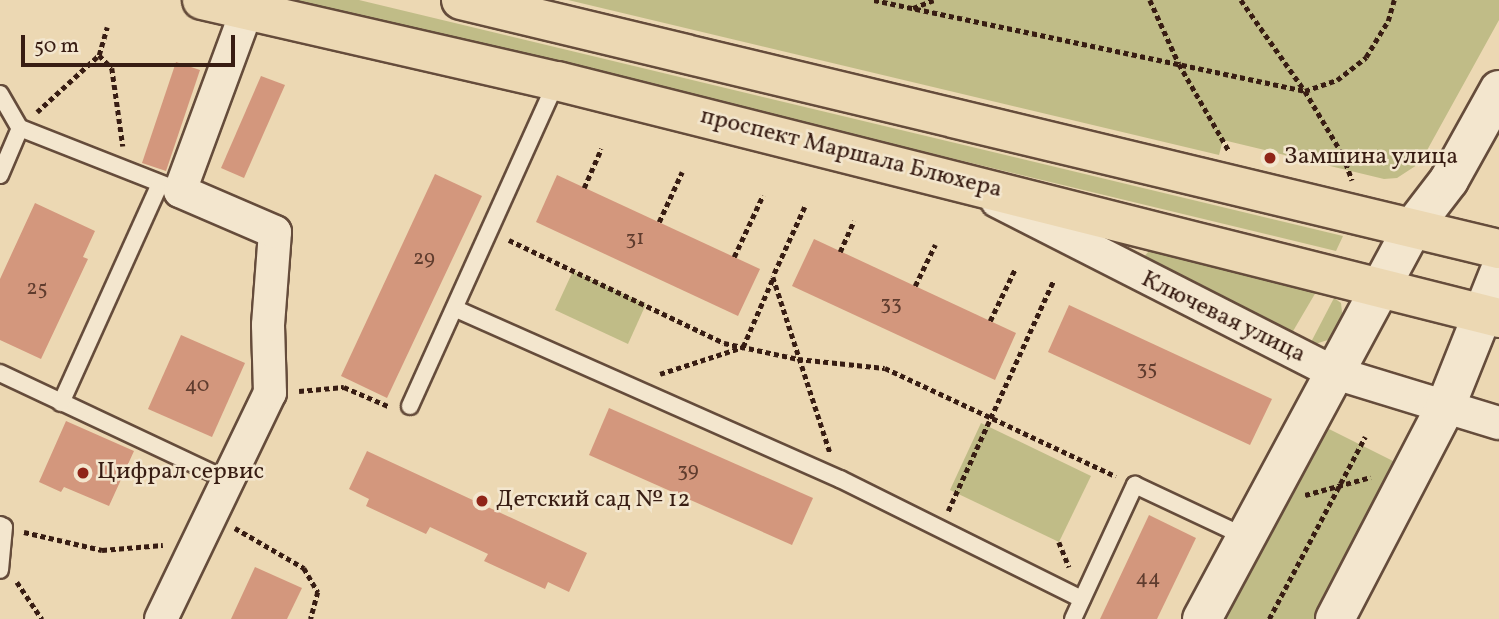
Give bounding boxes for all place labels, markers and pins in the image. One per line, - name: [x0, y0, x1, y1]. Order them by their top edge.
- place label: Замшина улица: [1284, 144, 1459, 172]
- marker: Замшина улица: [1262, 150, 1278, 166]
- place label: Цифрал сервис: [97, 459, 264, 487]
- marker: Цифрал сервис: [75, 465, 91, 481]
- place label: Детский сад № 12: [496, 487, 690, 515]
- marker: Детский сад № 12: [474, 493, 490, 509]

